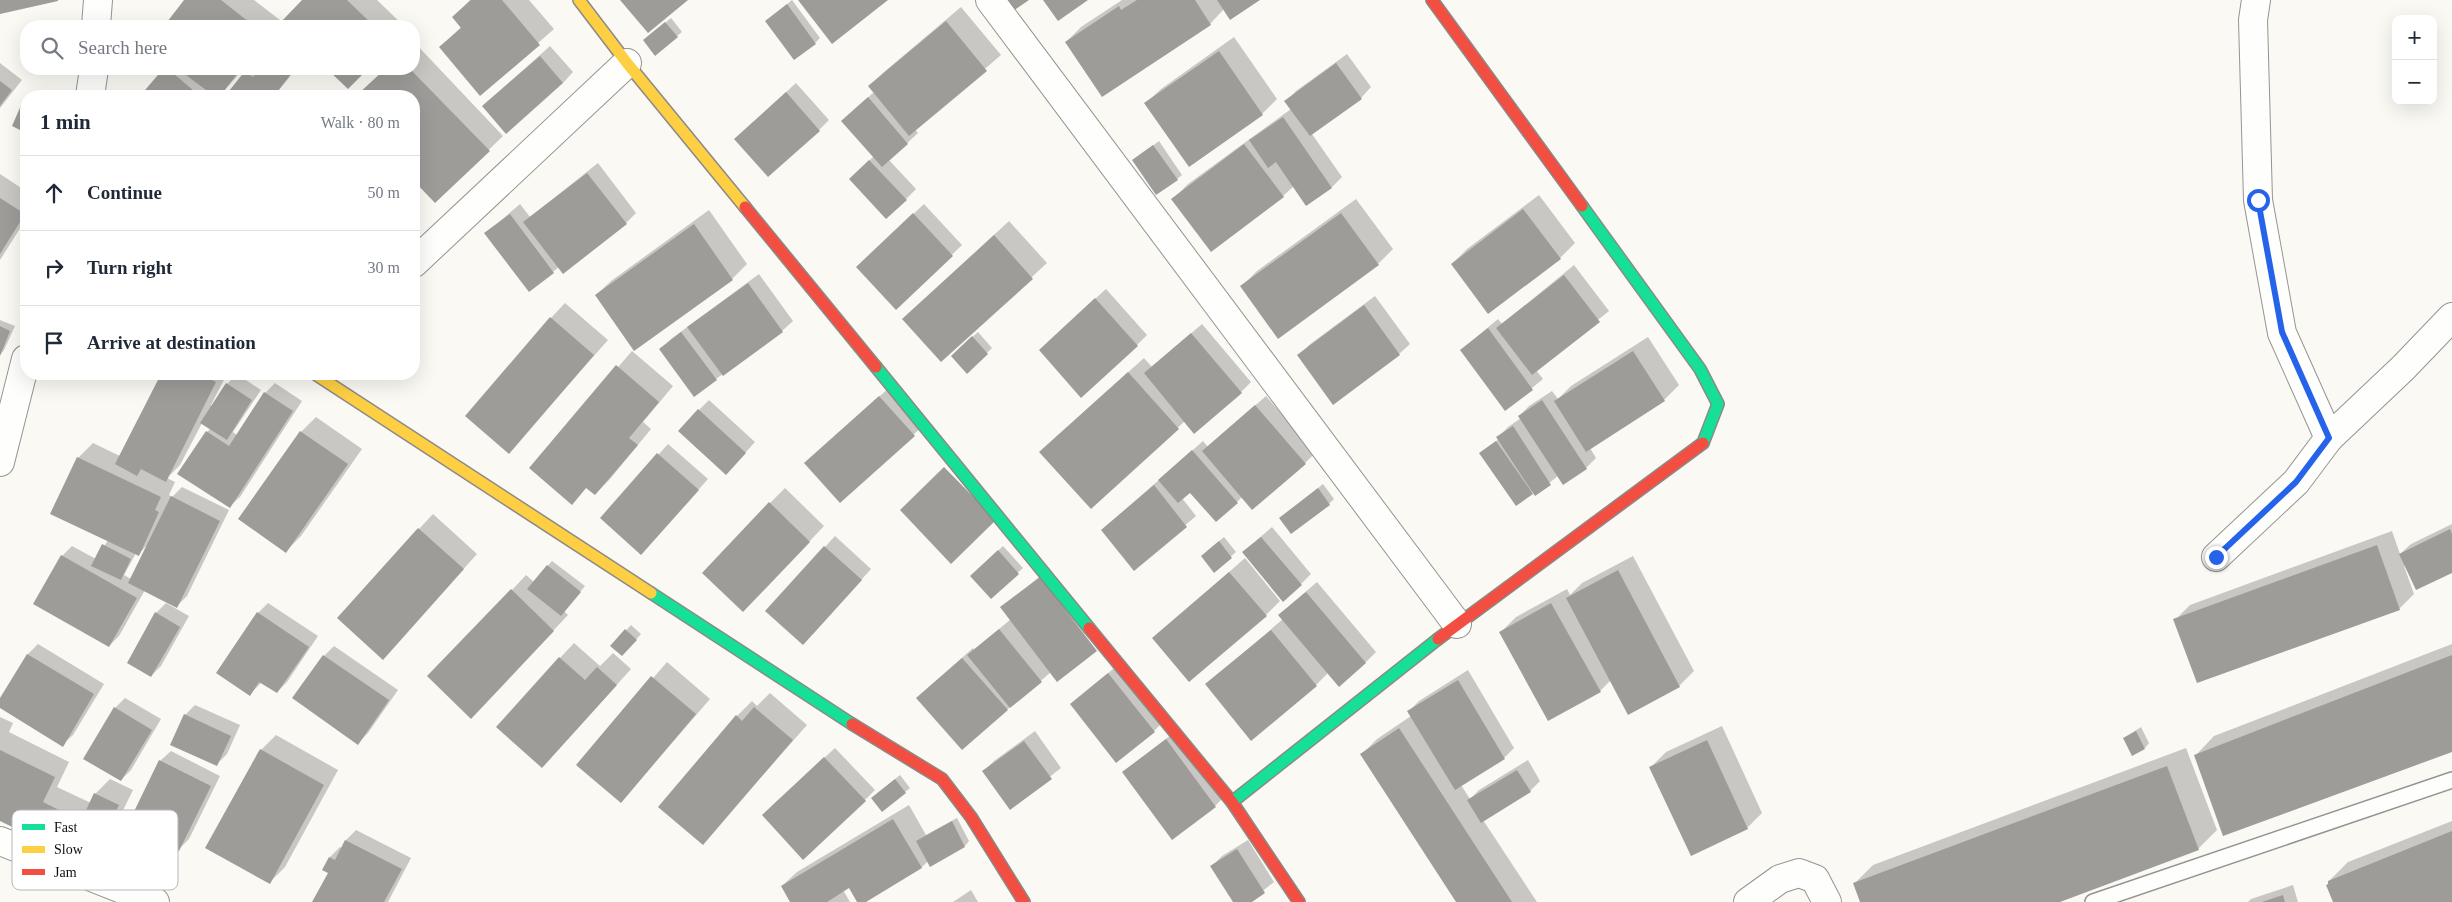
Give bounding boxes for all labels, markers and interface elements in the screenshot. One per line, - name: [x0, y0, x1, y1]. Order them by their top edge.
- map controls: [2392, 15, 2437, 105]
- button: +: [2392, 15, 2437, 60]
- search box: [20, 20, 420, 75]
- icon: search: [38, 34, 66, 62]
- text: Search here: [78, 37, 167, 58]
- button: −: [2392, 60, 2437, 105]
- text: 1 min: [40, 110, 91, 134]
- text: Walk · 80 m: [321, 114, 400, 131]
- icon: ahead: [40, 179, 68, 207]
- text: Continue: [87, 182, 162, 203]
- text: 50 m: [368, 184, 400, 201]
- route start: [2247, 189, 2270, 212]
- icon: right: [40, 254, 68, 282]
- text: Turn right: [87, 257, 172, 278]
- text: 30 m: [368, 259, 400, 276]
- icon: arrive: [40, 329, 68, 357]
- text: Arrive at destination: [87, 332, 256, 353]
- route end: [2205, 546, 2228, 569]
- legend: [12, 810, 178, 890]
- text: Fast: [54, 820, 77, 835]
- text: Slow: [54, 842, 84, 857]
- text: Jam: [54, 865, 77, 880]

